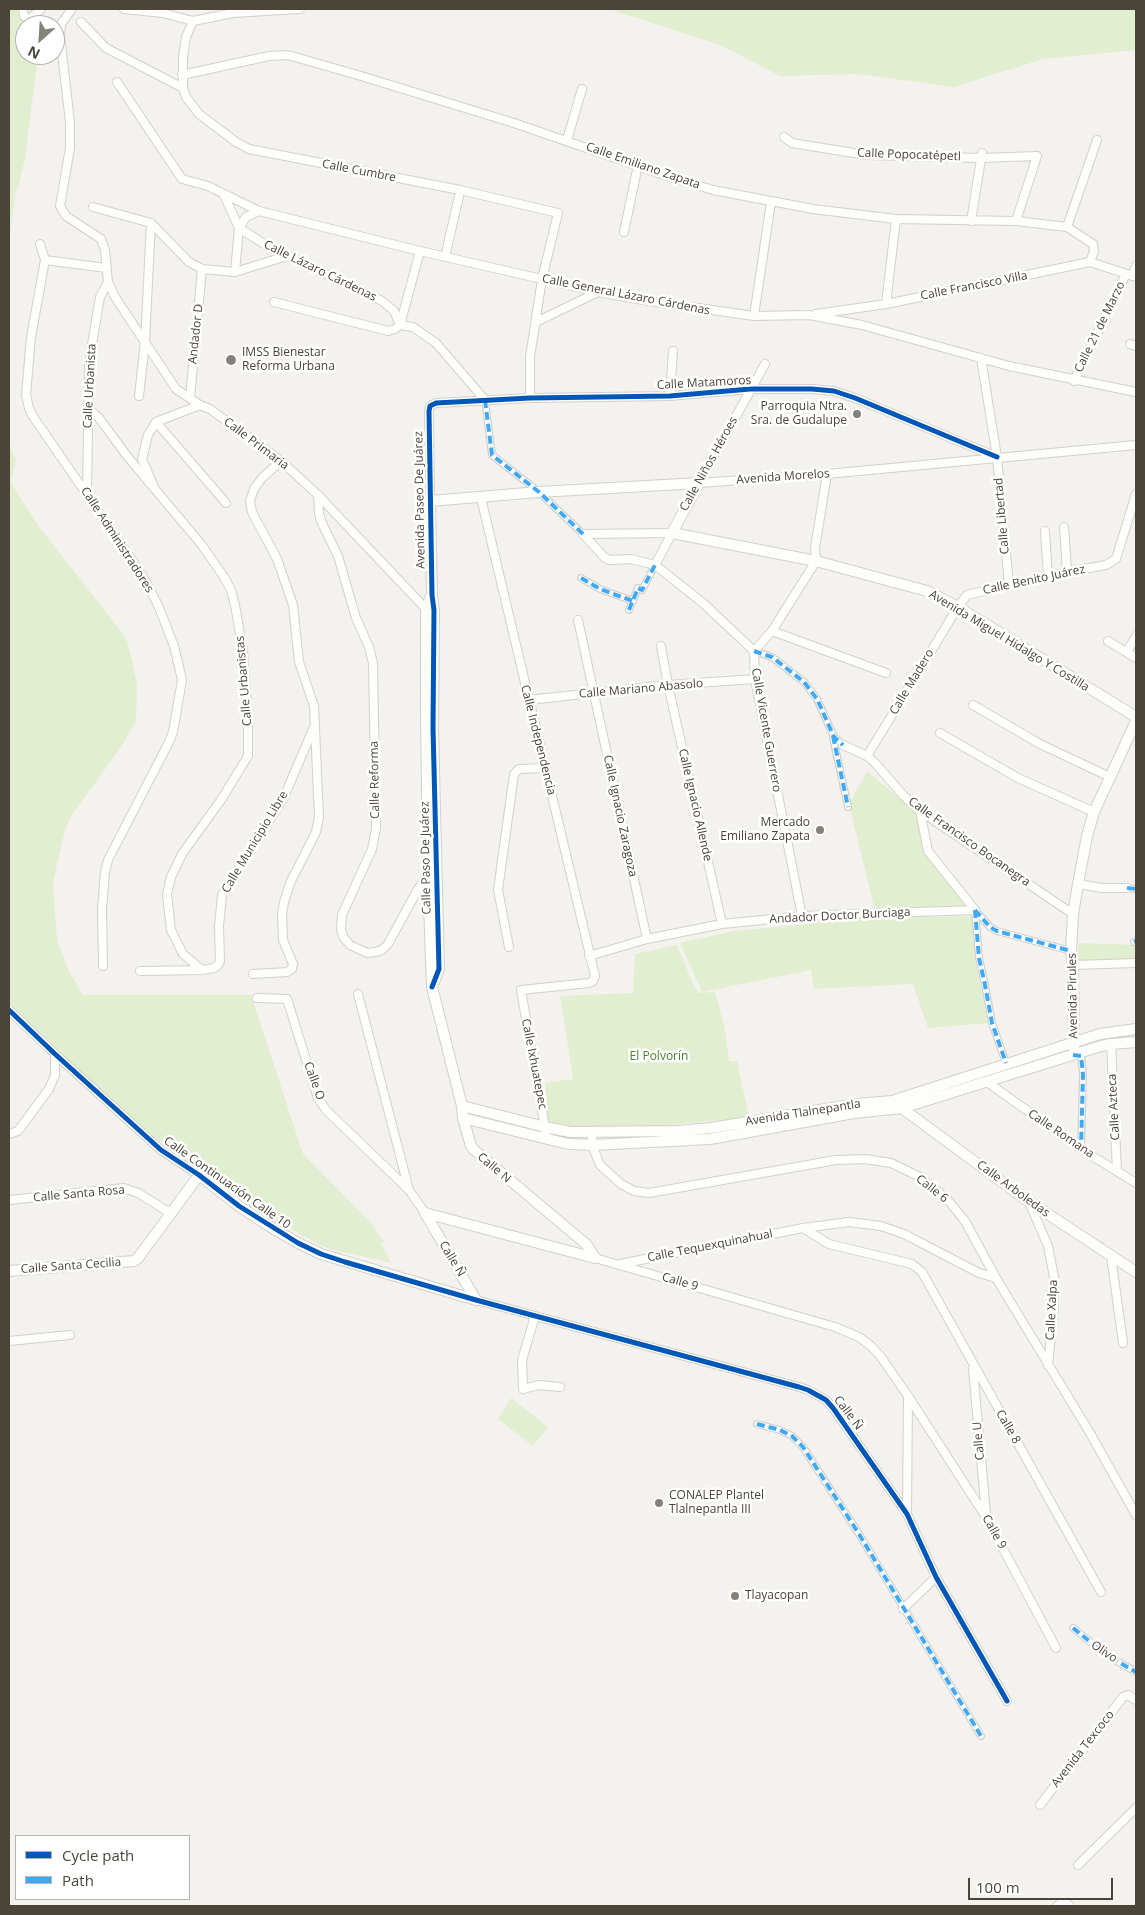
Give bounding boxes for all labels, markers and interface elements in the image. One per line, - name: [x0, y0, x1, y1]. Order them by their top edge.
- north arrow: [15, 15, 65, 65]
- text: N: [24, 42, 43, 64]
- street label: Calle Emiliano Zapata: [584, 140, 702, 192]
- street label: Calle Popocatépetl: [857, 146, 961, 164]
- street label: Calle Cumbre: [321, 157, 397, 185]
- street label: Calle Lázaro Cárdenas: [261, 237, 379, 305]
- street label: Calle Francisco Villa: [919, 269, 1029, 303]
- street label: Calle General Lázaro Cárdenas: [541, 272, 711, 318]
- street label: Calle 21 de Marzo: [1072, 279, 1128, 375]
- street label: Andador D: [186, 303, 206, 365]
- street label: Calle Urbanista: [81, 343, 99, 429]
- place label: IMSS Bienestar Reforma Urbana: [242, 346, 335, 374]
- marker: IMSS Bienestar Reforma Urbana: [224, 353, 238, 367]
- street label: Calle Matamoros: [656, 373, 752, 393]
- place label: Parroquia Ntra. Sra. de Gudalupe: [751, 400, 847, 428]
- marker: Parroquia Ntra. Sra. de Gudalupe: [851, 408, 863, 420]
- street label: Calle Niños Héroes: [677, 414, 741, 514]
- street label: Calle Primaria: [221, 415, 291, 473]
- street label: Avenida Paseo De Juárez: [412, 431, 428, 569]
- street label: Avenida Morelos: [736, 467, 830, 487]
- street label: Calle Libertad: [991, 477, 1013, 555]
- street label: Calle Administradores: [77, 484, 157, 596]
- street label: Calle Benito Juárez: [982, 562, 1086, 598]
- street label: Avenida Miguel Hidalgo Y Costilla: [926, 587, 1092, 695]
- street label: Calle Urbanistas: [233, 635, 255, 727]
- street label: Calle Madero: [887, 647, 937, 717]
- street label: Calle Vicente Guerrero: [748, 667, 784, 793]
- street label: Calle Mariano Abasolo: [578, 676, 704, 702]
- street label: Calle Independencia: [517, 683, 559, 797]
- street label: Calle Reforma: [367, 741, 383, 819]
- street label: Calle Ignacio Allende: [675, 747, 715, 863]
- street label: Calle Ignacio Zaragoza: [600, 754, 640, 878]
- street label: Calle Municipio Libre: [219, 788, 291, 896]
- street label: Calle Francisco Bocanegra: [905, 794, 1033, 890]
- street label: Calle Paso De Juárez: [418, 801, 434, 915]
- place label: Mercado Emiliano Zapata: [720, 816, 810, 844]
- marker: Mercado Emiliano Zapata: [814, 824, 826, 836]
- street label: Andador Doctor Burciaga: [769, 905, 911, 927]
- street label: Avenida Pirules: [1065, 953, 1081, 1039]
- street label: Calle Ixhuatepec: [518, 1017, 550, 1111]
- park label: El Polvorín: [630, 1050, 688, 1064]
- street label: Calle O: [300, 1060, 328, 1102]
- street label: Calle Azteca: [1105, 1073, 1123, 1141]
- street label: Avenida Tlalnepantla: [744, 1097, 862, 1129]
- street label: Calle Romana: [1025, 1107, 1097, 1161]
- street label: Calle Continuación Calle 10: [161, 1134, 293, 1232]
- street label: Calle N: [474, 1150, 514, 1186]
- street label: Calle Arboledas: [974, 1158, 1052, 1220]
- street label: Calle 6: [913, 1172, 951, 1206]
- street label: Calle Santa Rosa: [33, 1183, 125, 1205]
- street label: Calle Tequexquinahual: [646, 1227, 774, 1265]
- street label: Calle Ñ: [436, 1239, 468, 1279]
- street label: Calle Santa Cecilia: [20, 1255, 122, 1277]
- street label: Calle 9: [660, 1270, 700, 1294]
- street label: Calle Xalpa: [1043, 1279, 1061, 1341]
- street label: Calle Ñ: [830, 1393, 866, 1433]
- street label: Calle 8: [993, 1407, 1023, 1447]
- street label: Calle U: [970, 1421, 988, 1461]
- place label: CONALEP Plantel Tlalnepantla III: [669, 1489, 764, 1517]
- marker: CONALEP Plantel Tlalnepantla III: [653, 1497, 665, 1509]
- street label: Calle 9: [979, 1512, 1009, 1552]
- place label: Tlayacopan: [745, 1589, 808, 1603]
- marker: Tlayacopan: [729, 1590, 741, 1602]
- street label: Olivo: [1088, 1638, 1120, 1666]
- street label: Avenida Texcoco: [1049, 1708, 1117, 1790]
- legend: [15, 1835, 190, 1900]
- text: Cycle path: [62, 1845, 134, 1865]
- scale bar: [970, 1868, 1115, 1900]
- text: Path: [62, 1870, 94, 1890]
- text: 100 m: [976, 1877, 1020, 1897]

